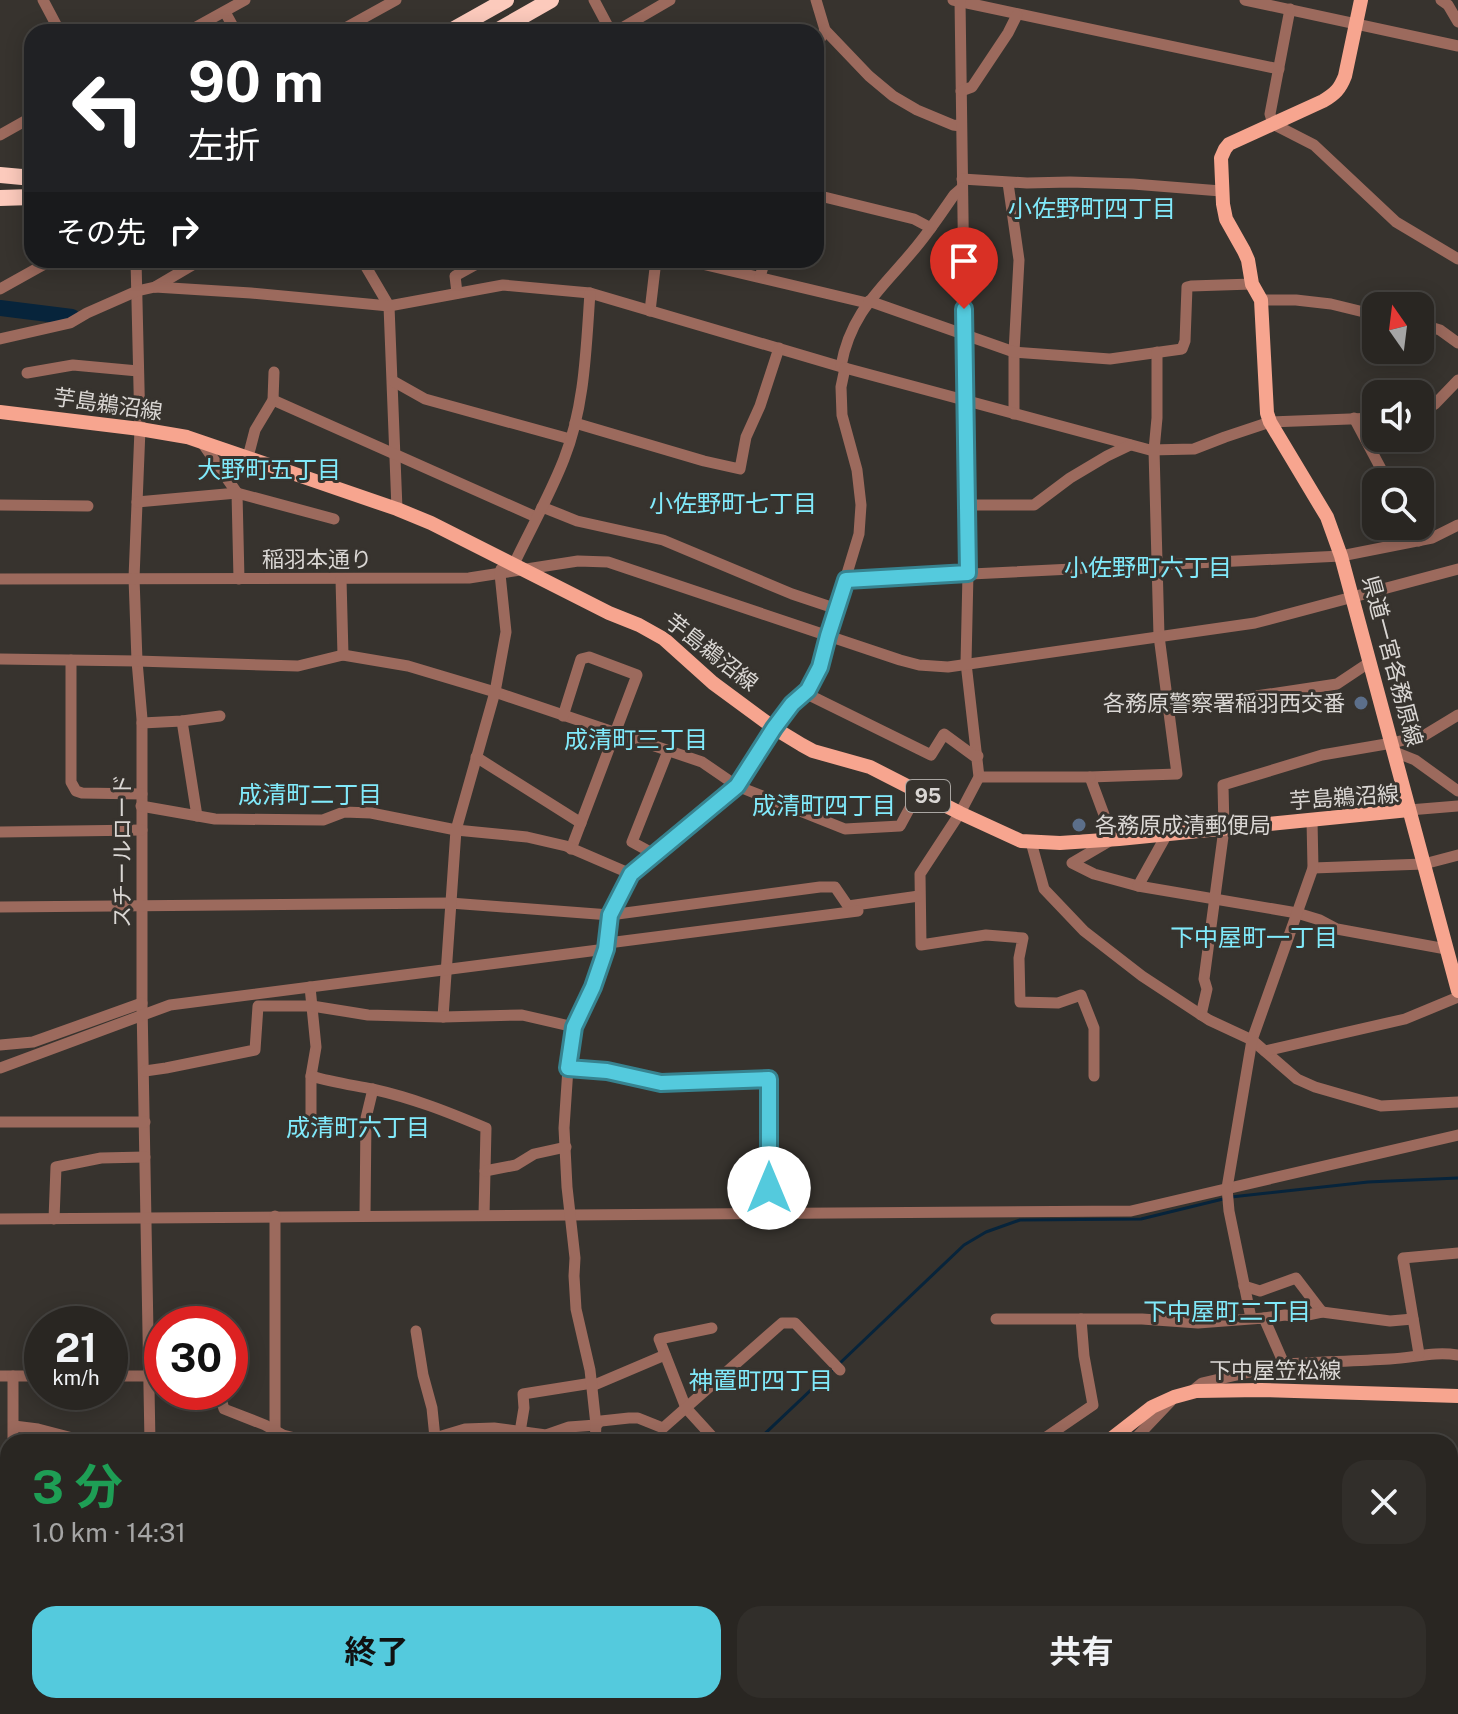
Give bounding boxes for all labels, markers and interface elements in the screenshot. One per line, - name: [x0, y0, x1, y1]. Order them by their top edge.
- text: 90 m: [188, 49, 324, 115]
- icon: left: [56, 56, 160, 160]
- text: 左折: [188, 124, 260, 166]
- district label: 小佐野町四丁目: [1008, 194, 1176, 222]
- icon: right: [162, 208, 206, 252]
- text: その先: [56, 214, 146, 250]
- pin: [930, 227, 998, 309]
- icon: arrive: [942, 239, 986, 283]
- north arrow: [1362, 292, 1434, 364]
- map controls: [1362, 292, 1434, 540]
- button: sound: [1362, 380, 1434, 452]
- street label: 芋島鵜沼線: [52, 383, 164, 425]
- district label: 大野町五丁目: [197, 455, 341, 483]
- button: search: [1362, 468, 1434, 540]
- district label: 小佐野町七丁目: [649, 489, 817, 517]
- street label: 稲羽本通り: [262, 546, 372, 572]
- district label: 小佐野町六丁目: [1064, 553, 1232, 581]
- street label: 県道一宮各務原線: [1358, 573, 1428, 749]
- street label: 芋島鵜沼線: [661, 608, 763, 696]
- place label: 各務原警察署稲羽西交番: [1103, 690, 1345, 716]
- marker: 各務原警察署稲羽西交番: [1352, 694, 1370, 712]
- district label: 成清町三丁目: [564, 725, 708, 753]
- street label: スチールロード: [109, 774, 135, 928]
- district label: 成清町二丁目: [238, 780, 382, 808]
- road number: 95: [906, 780, 950, 812]
- street label: 芋島鵜沼線: [1288, 780, 1400, 814]
- district label: 成清町四丁目: [752, 791, 896, 819]
- place label: 各務原成清郵便局: [1095, 812, 1271, 838]
- marker: 各務原成清郵便局: [1070, 816, 1088, 834]
- district label: 下中屋町一丁目: [1170, 923, 1338, 951]
- district label: 成清町六丁目: [286, 1113, 430, 1141]
- position arrow: [727, 1146, 811, 1230]
- district label: 下中屋町二丁目: [1143, 1297, 1311, 1325]
- speed limit sign: 30: [144, 1306, 248, 1410]
- text: 21: [55, 1324, 97, 1371]
- street label: 下中屋笠松線: [1209, 1357, 1341, 1383]
- text: km/h: [52, 1366, 100, 1390]
- district label: 神置町四丁目: [689, 1366, 833, 1394]
- text: 3 分: [32, 1458, 123, 1515]
- button: close: [1342, 1460, 1426, 1544]
- text: 1.0 km · 14:31: [32, 1517, 186, 1548]
- button: 終了: [32, 1606, 721, 1698]
- button: 共有: [737, 1606, 1426, 1698]

